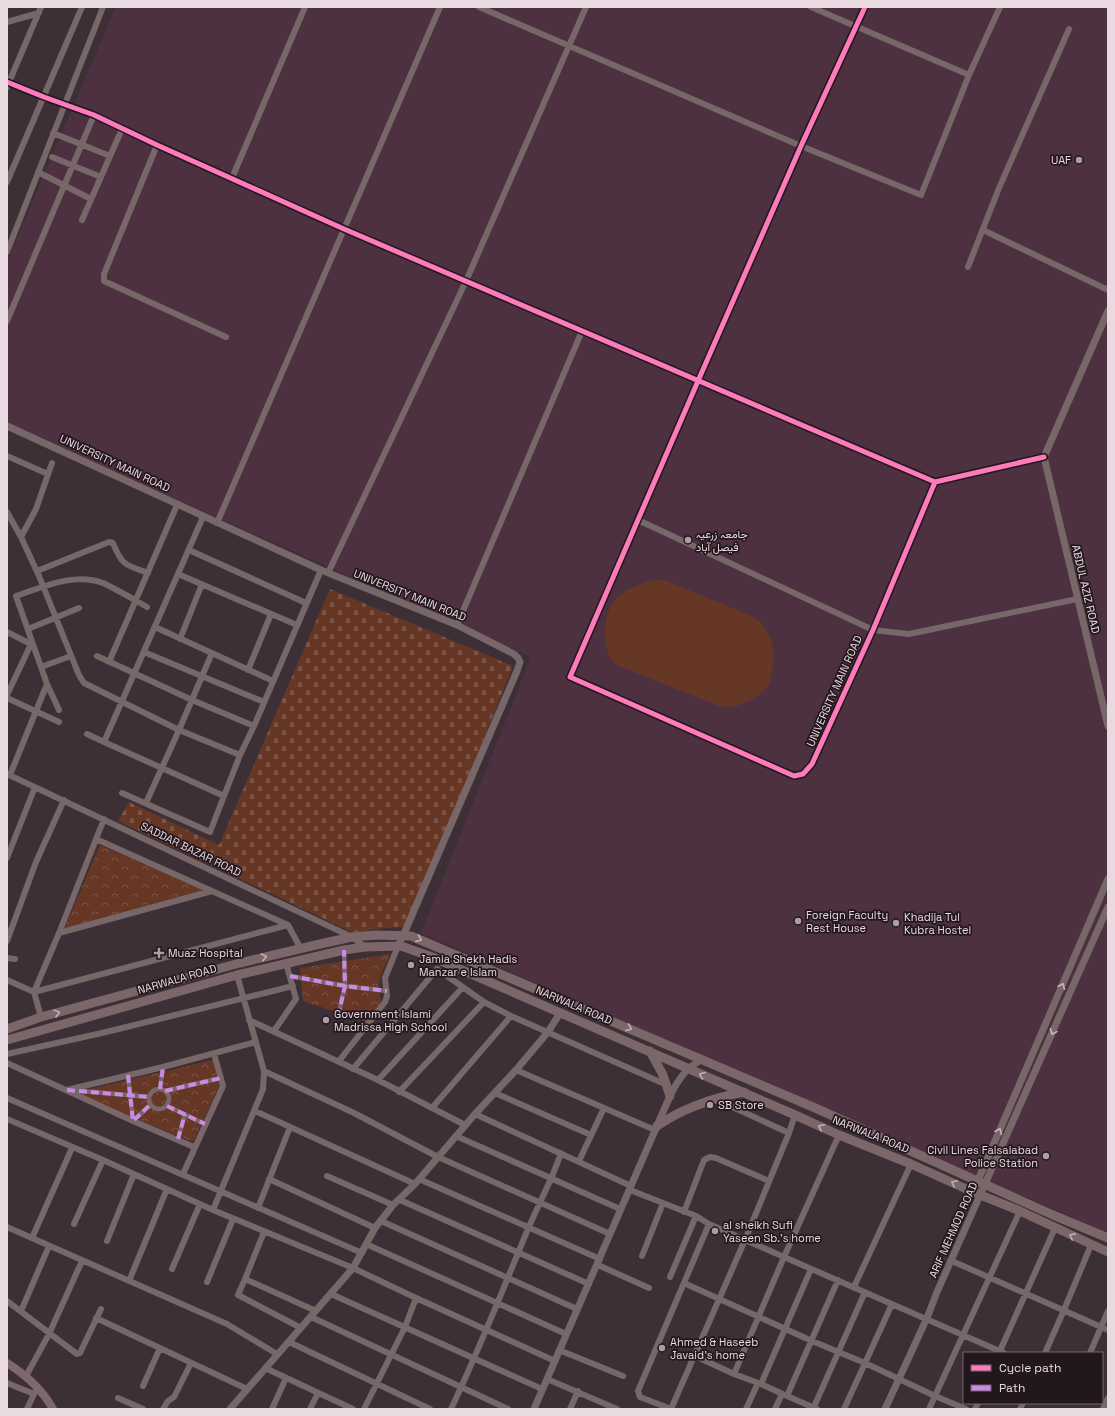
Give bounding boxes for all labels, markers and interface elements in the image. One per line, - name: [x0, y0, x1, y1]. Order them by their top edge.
- place label: UAF: [1051, 153, 1071, 167]
- marker: UAF: [1074, 155, 1084, 165]
- street label: UNIVERSITY MAIN ROAD: [58, 431, 172, 495]
- place label: جامعہ زرعیہ فیصل آباد: [696, 527, 748, 554]
- marker: جامعہ زرعیہ فیصل آباد: [683, 535, 693, 545]
- street label: ABDUL AZIZ ROAD: [1069, 543, 1103, 635]
- street label: UNIVERSITY MAIN ROAD: [352, 566, 468, 624]
- street label: UNIVERSITY MAIN ROAD: [803, 633, 865, 749]
- street label: SADDAR BAZAR ROAD: [138, 819, 244, 879]
- place label: Foreign Faculty Rest House: [806, 908, 888, 935]
- place label: Khadija Tul Kubra Hostel: [904, 910, 971, 937]
- marker: Foreign Faculty Rest House: [793, 916, 803, 926]
- marker: Khadija Tul Kubra Hostel: [891, 918, 901, 928]
- one-way arrow: [416, 935, 423, 943]
- place label: Muaz Hospital: [168, 946, 243, 960]
- marker: Muaz Hospital: [153, 947, 165, 959]
- place label: Jamia Shekh Hadis Manzar e Islam: [419, 952, 518, 979]
- one-way arrow: [261, 954, 267, 962]
- marker: Jamia Shekh Hadis Manzar e Islam: [406, 960, 416, 970]
- street label: NARWALA ROAD: [136, 961, 218, 997]
- one-way arrow: [1057, 982, 1065, 990]
- street label: NARWALA ROAD: [534, 983, 614, 1027]
- place label: Government Islami Madrissa High School: [334, 1007, 447, 1034]
- one-way arrow: [54, 1009, 61, 1018]
- marker: Government Islami Madrissa High School: [321, 1015, 331, 1025]
- one-way arrow: [625, 1024, 632, 1032]
- one-way arrow: [1050, 1028, 1058, 1036]
- one-way arrow: [699, 1072, 707, 1080]
- place label: SB Store: [718, 1098, 764, 1112]
- marker: SB Store: [705, 1100, 715, 1110]
- street label: NARWALA ROAD: [831, 1112, 911, 1156]
- one-way arrow: [818, 1124, 826, 1132]
- one-way arrow: [995, 1127, 1003, 1134]
- place label: Civil Lines Faisalabad Police Station: [927, 1143, 1038, 1170]
- marker: Civil Lines Faisalabad Police Station: [1041, 1151, 1051, 1161]
- street label: ARIF MEHMOD ROAD: [926, 1180, 980, 1280]
- one-way arrow: [950, 1180, 958, 1188]
- place label: al sheikh Sufi Yaseen Sb.'s home: [723, 1218, 821, 1245]
- marker: al sheikh Sufi Yaseen Sb.'s home: [710, 1226, 720, 1236]
- one-way arrow: [1069, 1233, 1077, 1241]
- place label: Ahmed & Haseeb Javaid's home: [670, 1335, 758, 1362]
- marker: Ahmed & Haseeb Javaid's home: [657, 1343, 667, 1353]
- legend: [963, 1352, 1103, 1404]
- text: Cycle path: [999, 1360, 1061, 1376]
- text: Path: [999, 1380, 1025, 1396]

